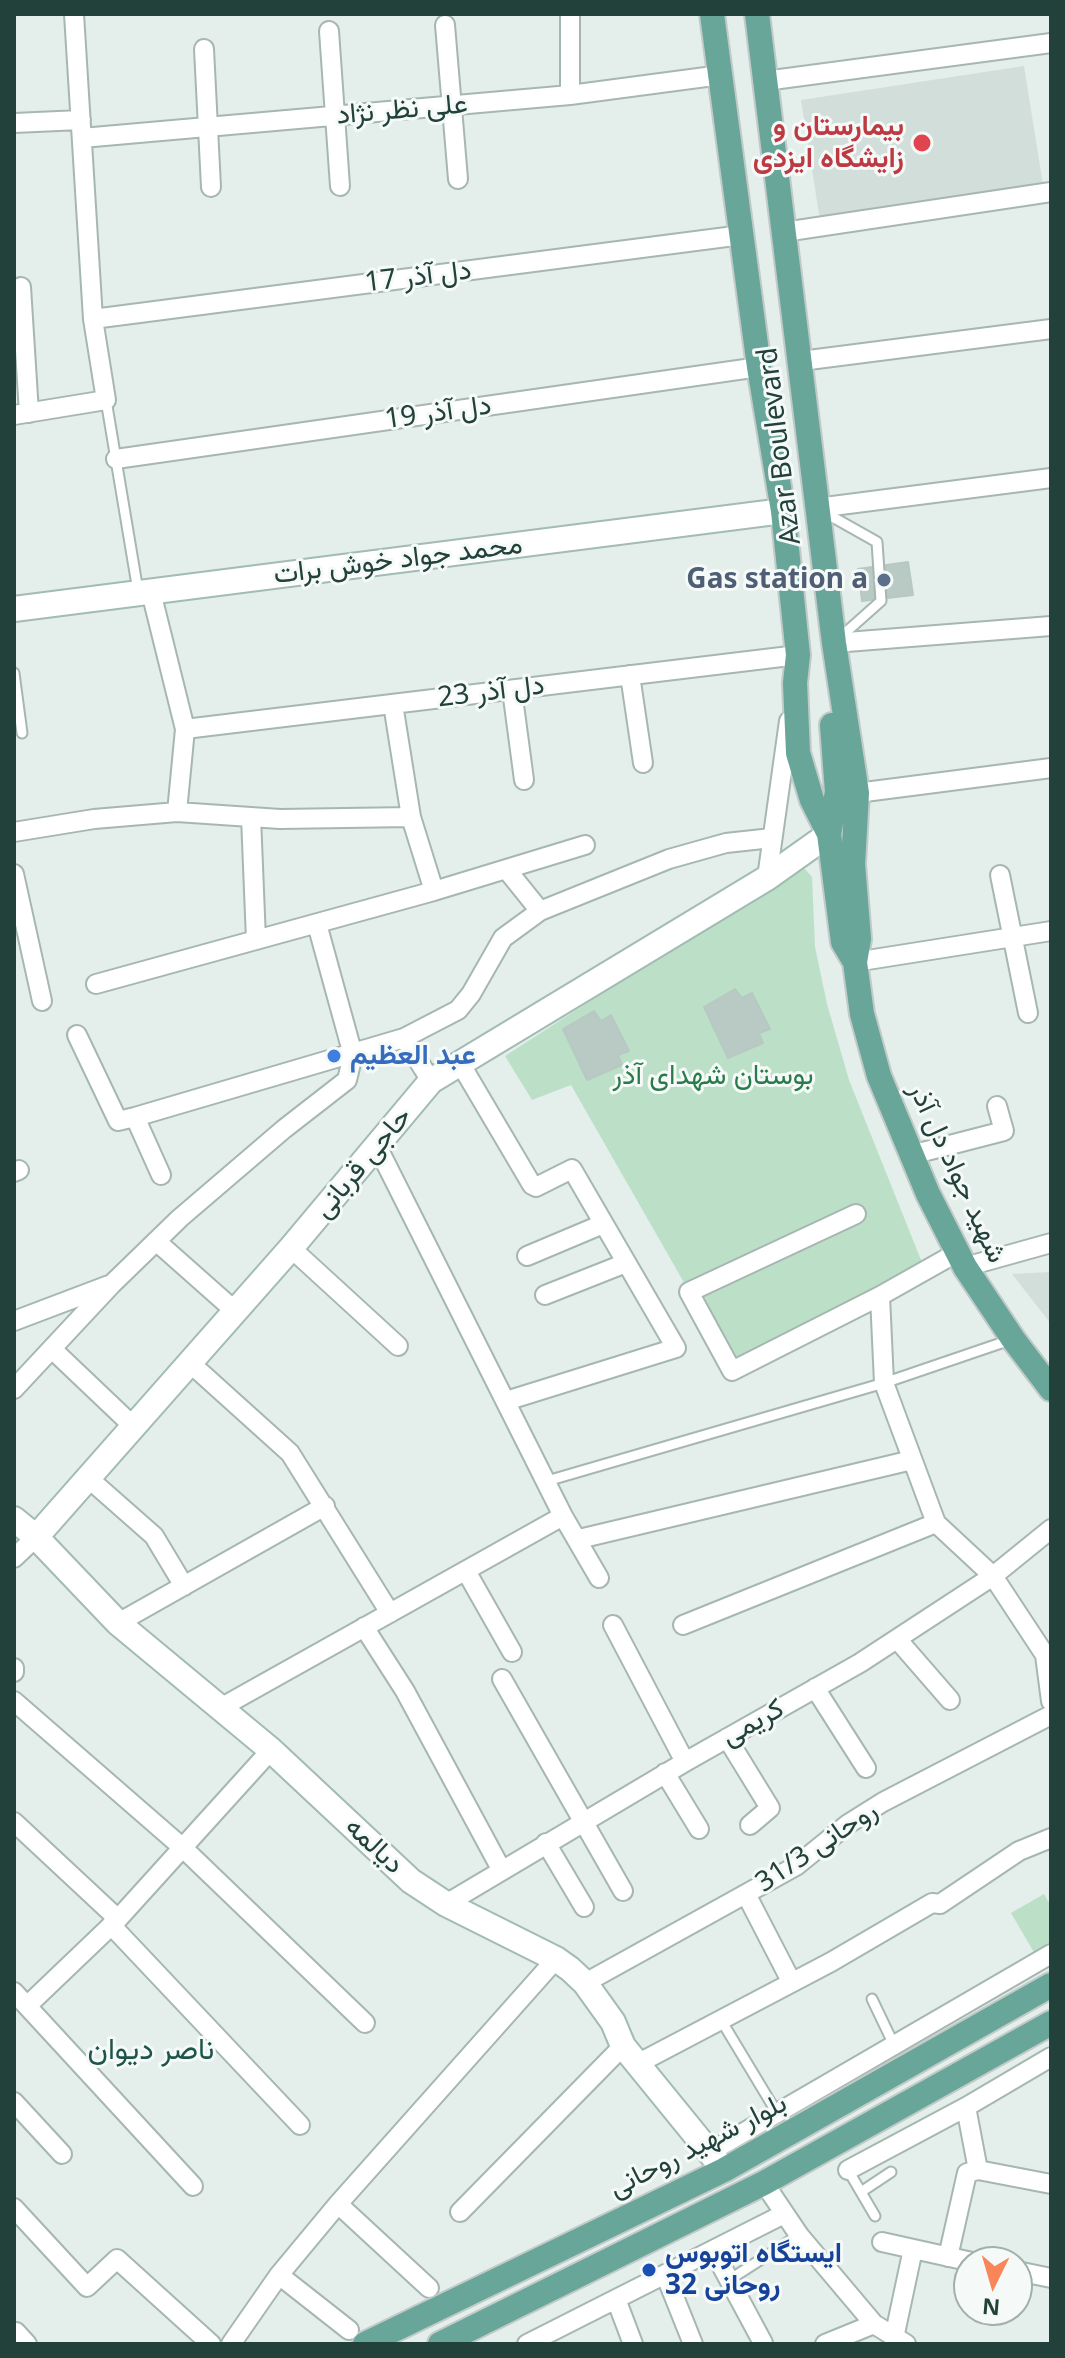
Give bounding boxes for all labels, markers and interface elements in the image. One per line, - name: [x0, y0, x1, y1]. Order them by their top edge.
- street label: علی نظر نژاد: [335, 88, 469, 132]
- place label: بیمارستان و زایشگاه ایزدی: [753, 110, 904, 176]
- marker: بیمارستان و زایشگاه ایزدی: [911, 132, 933, 154]
- street label: دل آذر 17: [363, 254, 473, 300]
- street label: Azar Boulevard: [751, 345, 809, 547]
- street label: دل آذر 19: [382, 389, 494, 437]
- street label: محمد جواد خوش برات: [272, 528, 524, 592]
- place label: Gas station a: [686, 563, 868, 597]
- marker: Gas station a: [875, 571, 893, 589]
- street label: دل آذر 23: [436, 669, 546, 715]
- place label: عبد العظيم: [350, 1039, 476, 1073]
- marker: عبد العظيم: [325, 1047, 343, 1065]
- park label: بوستان شهدای آذر: [613, 1059, 813, 1093]
- street label: شهید جواد دل آذر: [901, 1078, 1013, 1268]
- street label: حاجی قربانی: [307, 1101, 419, 1225]
- street label: کریمی: [716, 1692, 790, 1754]
- street label: روحانی 31/3: [750, 1794, 884, 1900]
- street label: دیالمه: [338, 1810, 410, 1882]
- district label: ناصر دیوان: [88, 2032, 214, 2068]
- street label: بلوار شهید روحانی: [603, 2087, 793, 2205]
- place label: ایستگاه اتوبوس روحانی 32: [665, 2237, 842, 2303]
- north arrow: [953, 2246, 1033, 2326]
- marker: ایستگاه اتوبوس روحانی 32: [640, 2261, 658, 2279]
- text: N: [981, 2292, 1001, 2324]

